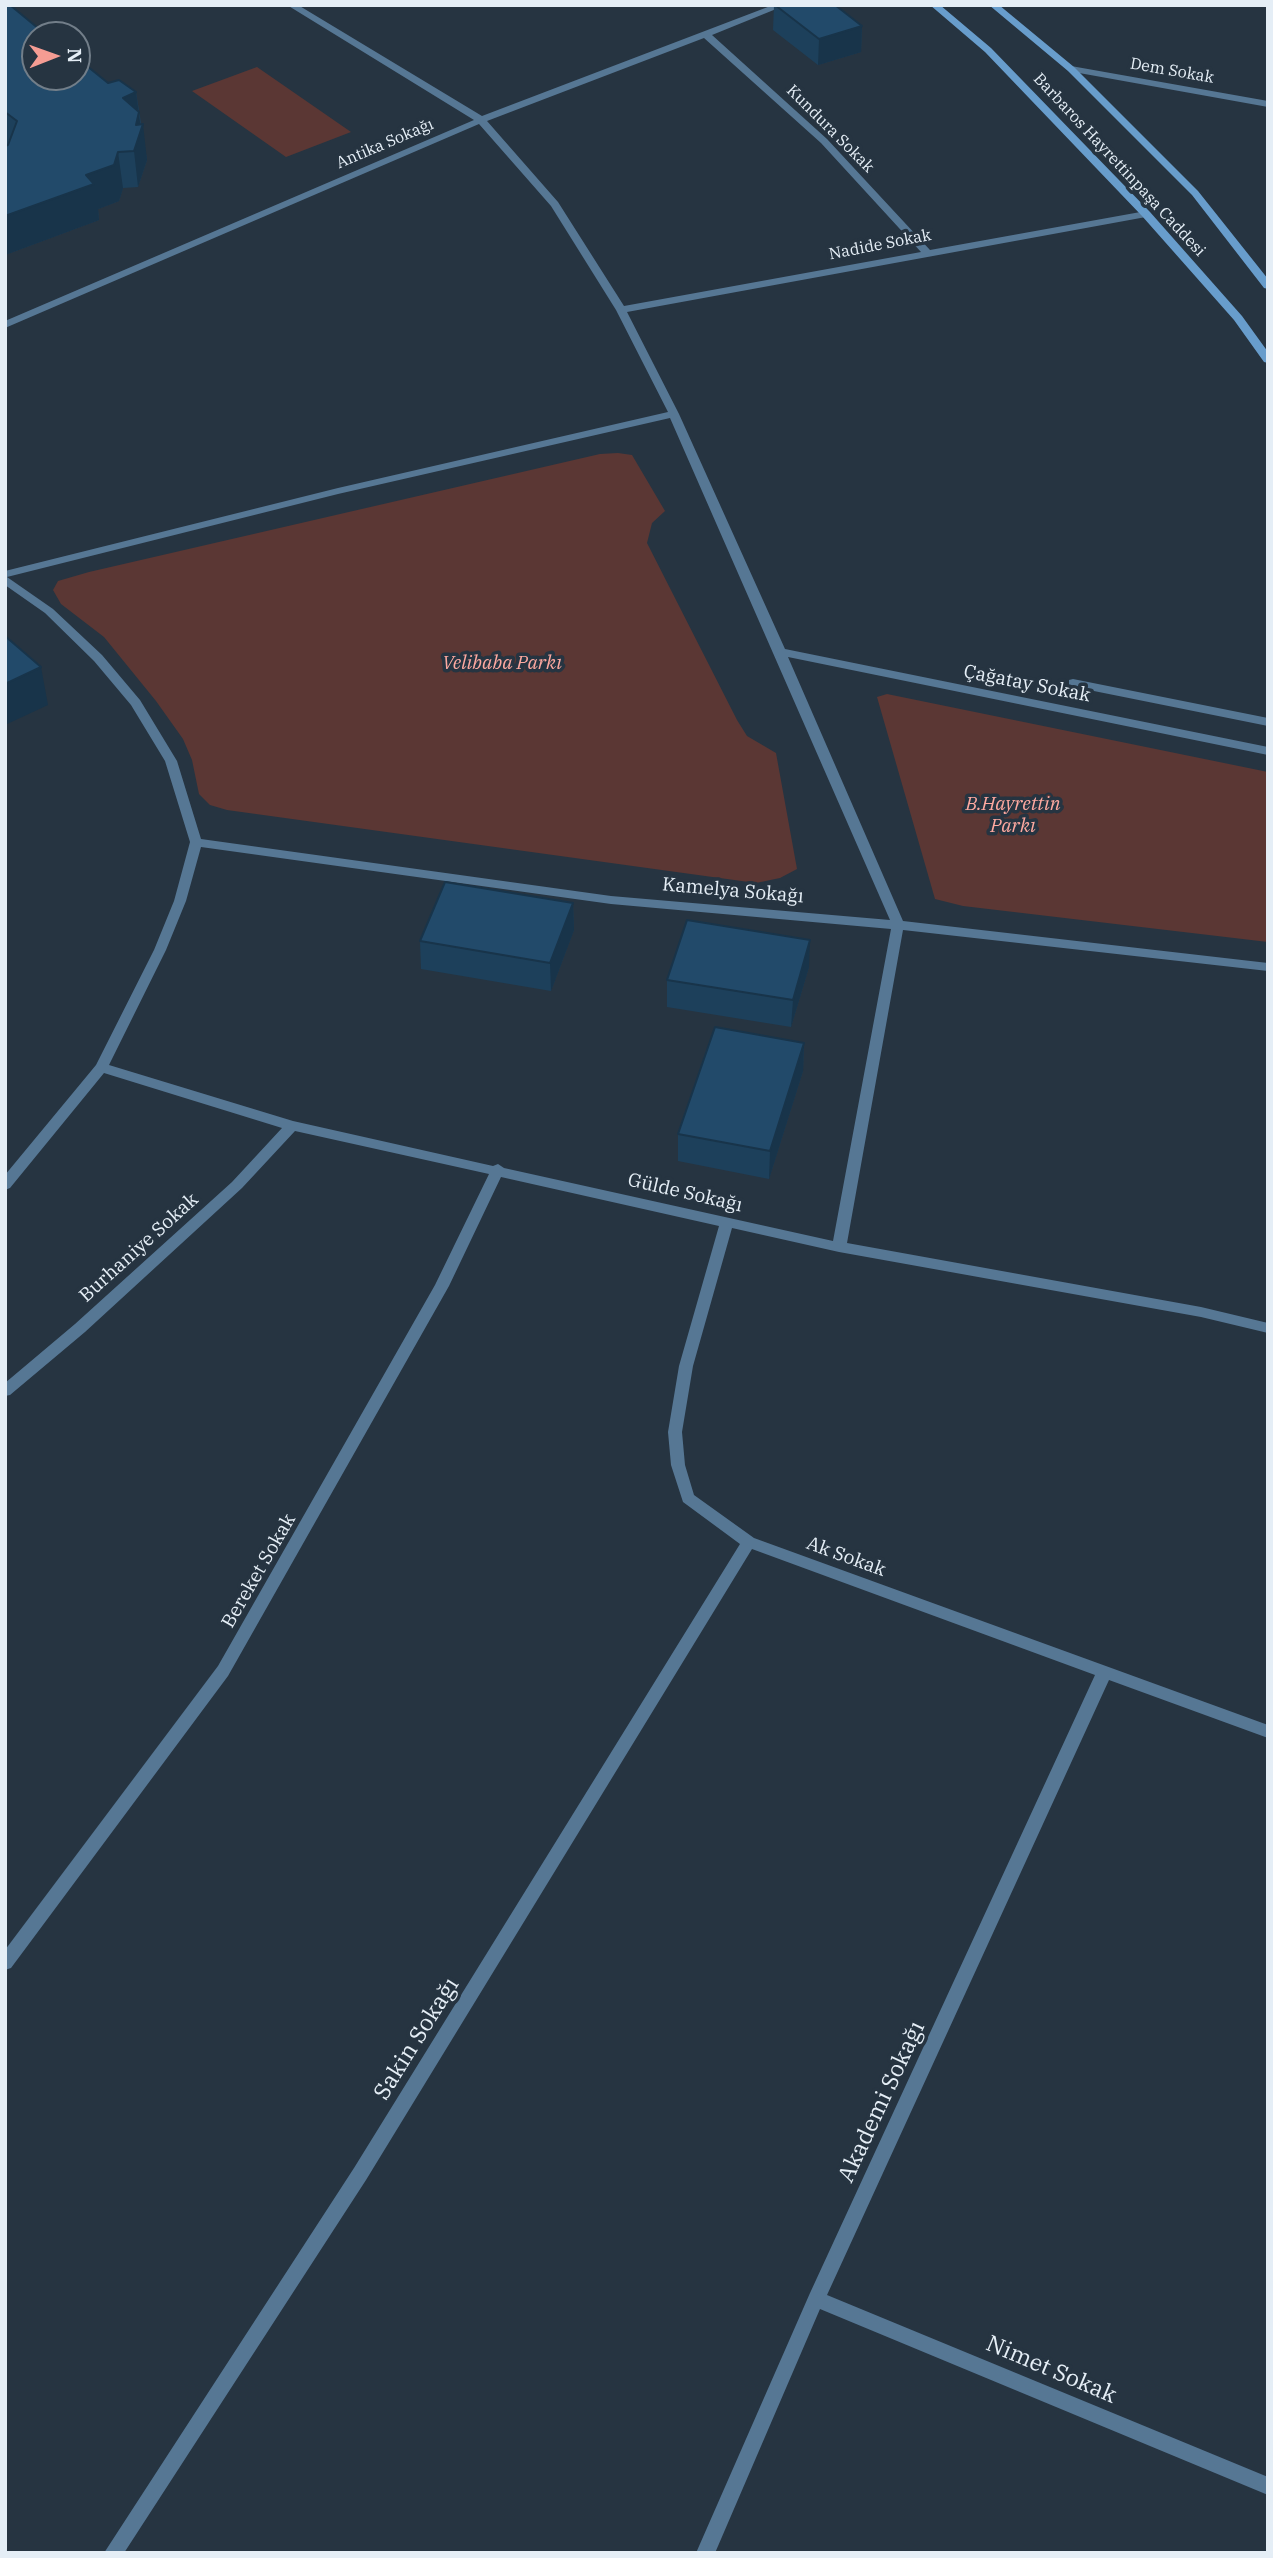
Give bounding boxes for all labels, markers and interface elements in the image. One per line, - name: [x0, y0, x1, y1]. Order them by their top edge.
- north arrow: [21, 21, 91, 91]
- text: N: [63, 48, 87, 63]
- street label: Dem Sokak: [1129, 54, 1215, 88]
- street label: Barbaros Hayrettinpaşa Caddesi: [1029, 70, 1209, 260]
- street label: Kundura Sokak: [782, 81, 878, 177]
- street label: Antika Sokağı: [333, 115, 437, 173]
- street label: Nadide Sokak: [827, 226, 933, 264]
- park label: Velibaba Parkı: [442, 653, 562, 675]
- street label: Çağatay Sokak: [962, 661, 1092, 707]
- park label: B.Hayrettin Parkı: [965, 794, 1061, 838]
- street label: Kamelya Sokağı: [661, 873, 805, 909]
- street label: Gülde Sokağı: [625, 1169, 745, 1217]
- street label: Burhaniye Sokak: [75, 1189, 203, 1307]
- street label: Bereket Sokak: [217, 1510, 301, 1632]
- street label: Ak Sokak: [803, 1532, 889, 1582]
- street label: Sakin Sokağı: [368, 1973, 466, 2105]
- street label: Akademi Sokağı: [833, 2017, 931, 2187]
- street label: Nimet Sokak: [982, 2330, 1120, 2410]

